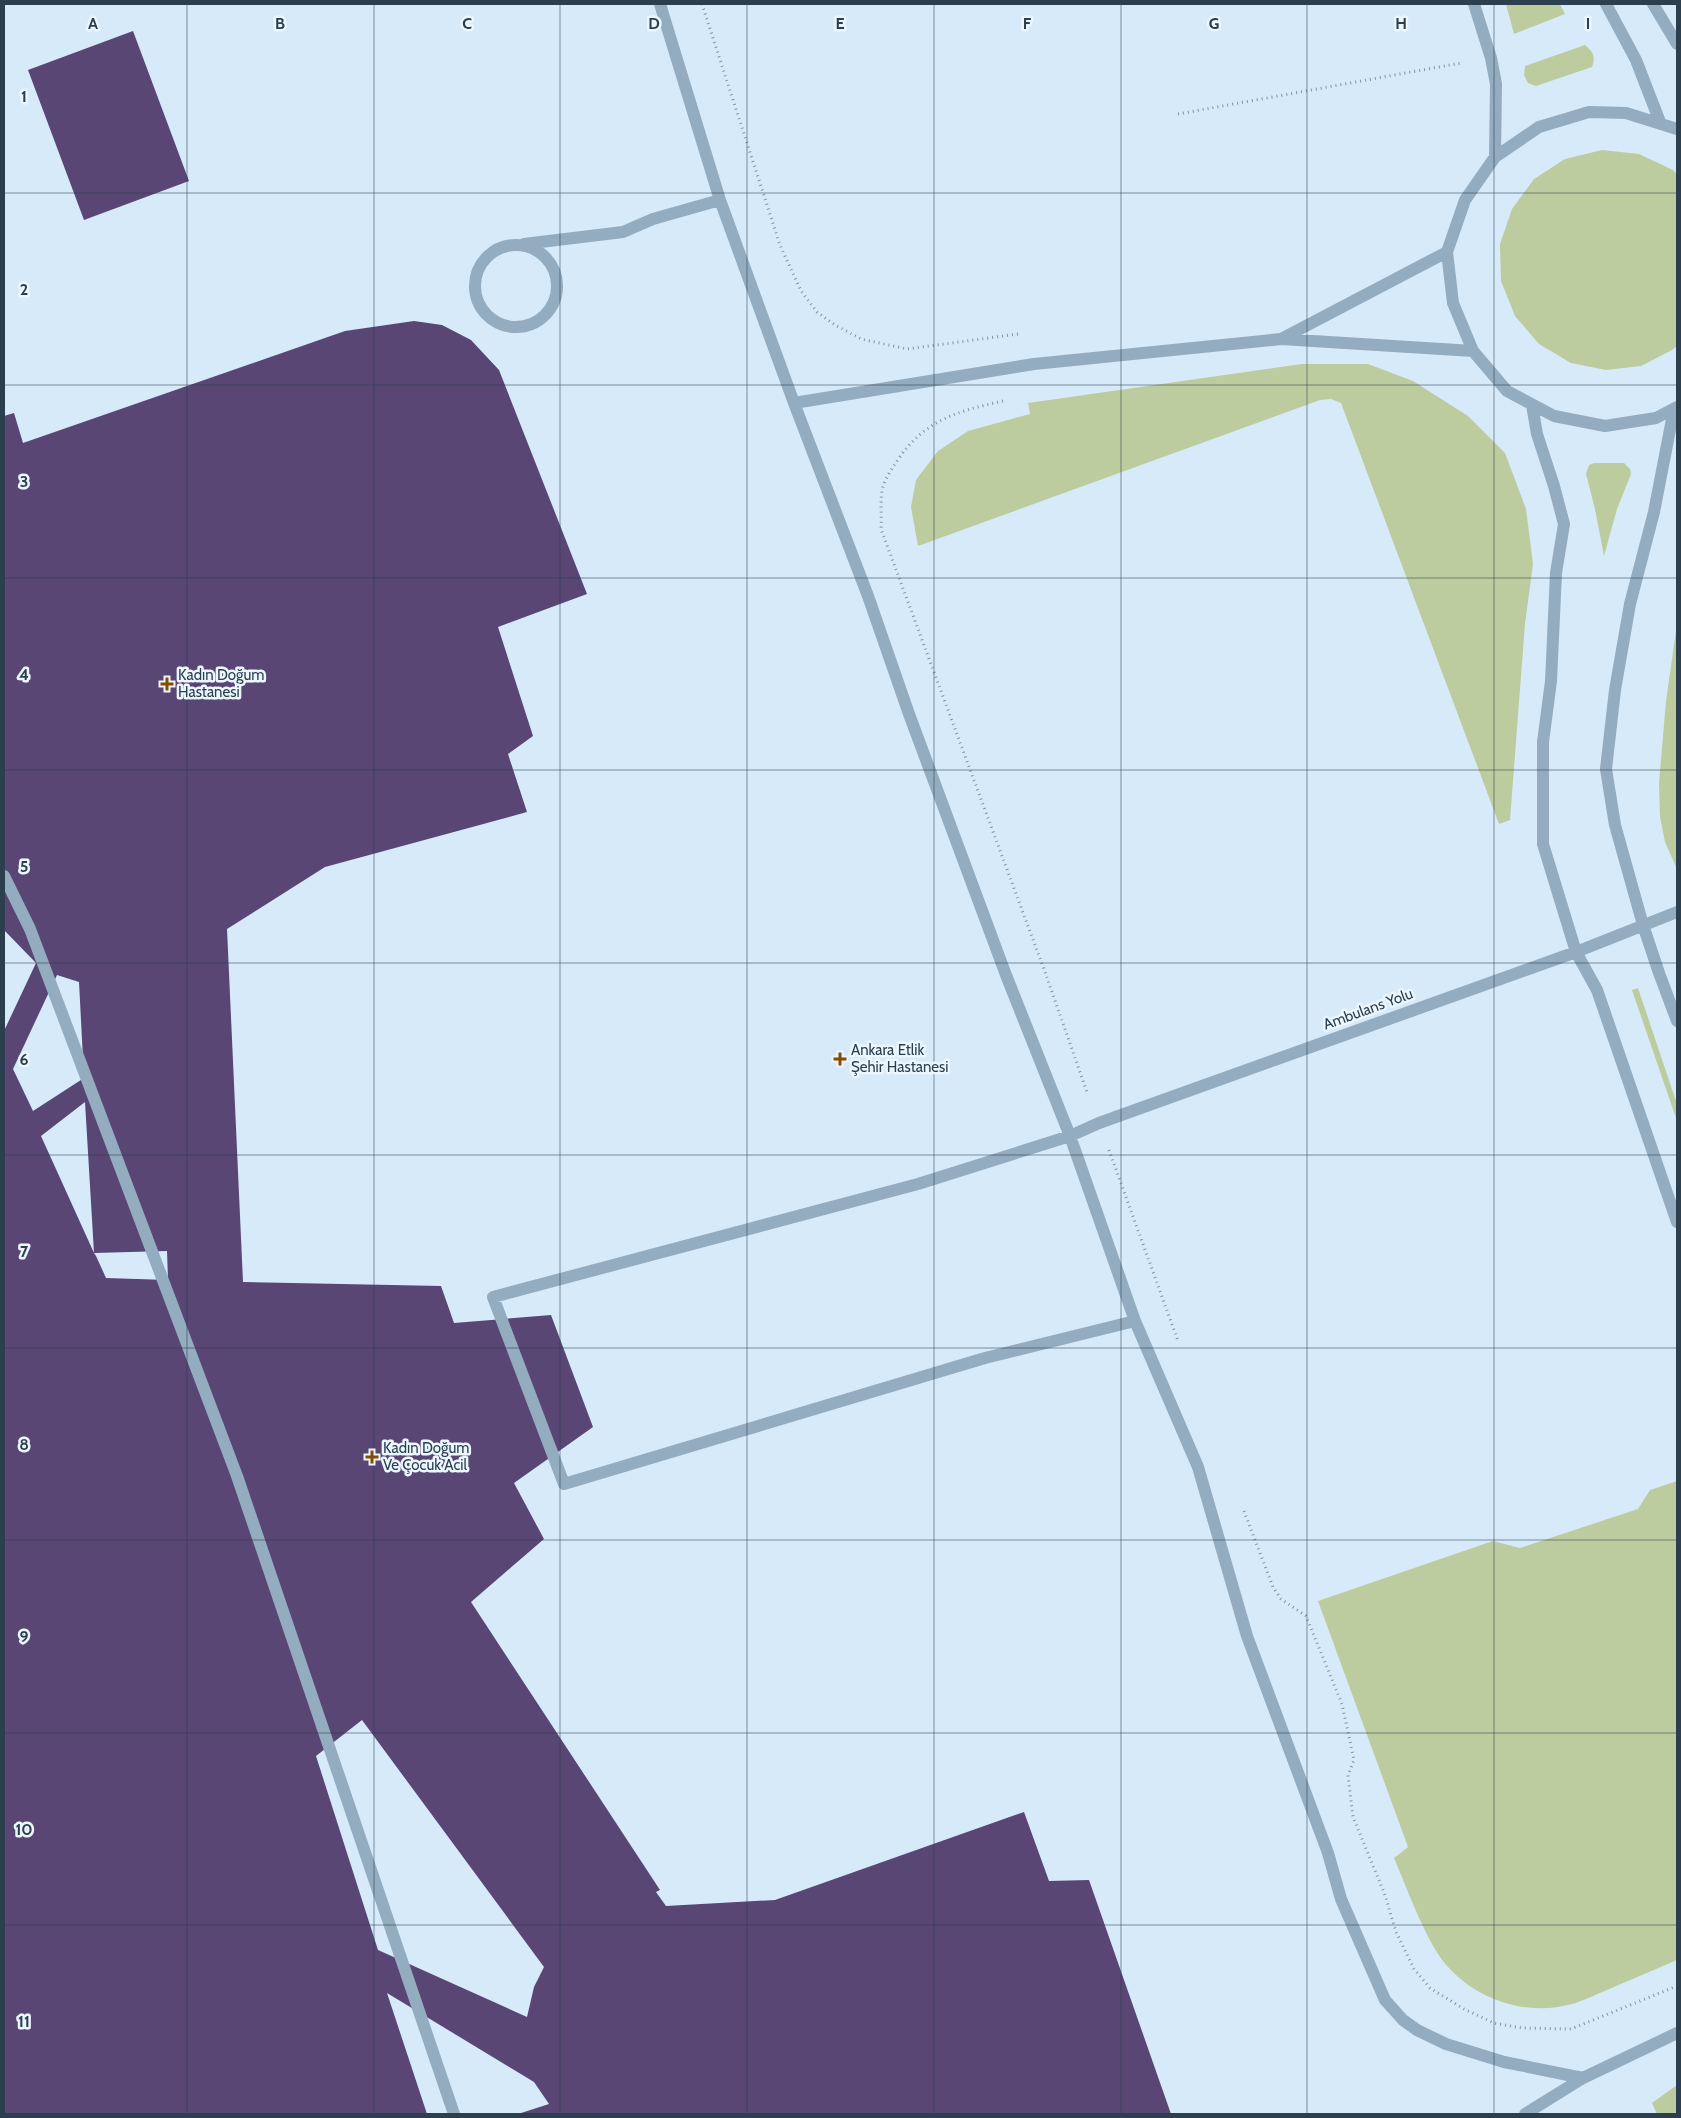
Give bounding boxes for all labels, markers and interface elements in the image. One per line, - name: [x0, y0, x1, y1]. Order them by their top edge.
- text: A: [88, 14, 98, 33]
- text: B: [275, 14, 285, 33]
- text: C: [462, 14, 472, 33]
- text: D: [648, 14, 660, 33]
- text: E: [835, 14, 845, 33]
- text: F: [1023, 14, 1032, 33]
- text: G: [1209, 14, 1219, 33]
- text: H: [1395, 14, 1407, 33]
- text: I: [1586, 14, 1590, 33]
- text: 1: [21, 87, 27, 106]
- text: 2: [20, 280, 28, 299]
- text: 3: [20, 472, 28, 491]
- text: 4: [19, 665, 29, 684]
- place label: Kadın Doğum Hastanesi: [178, 666, 265, 701]
- marker: Kadın Doğum Hastanesi: [160, 677, 174, 691]
- text: 5: [20, 857, 28, 876]
- street label: Ambulans Yolu: [1321, 984, 1415, 1034]
- place label: Ankara Etlik Şehir Hastanesi: [851, 1041, 948, 1076]
- text: 6: [20, 1050, 29, 1069]
- marker: Ankara Etlik Şehir Hastanesi: [833, 1052, 847, 1066]
- text: 7: [20, 1242, 29, 1261]
- text: 8: [19, 1435, 29, 1454]
- place label: Kadın Doğum Ve Çocuk Acil: [383, 1439, 470, 1474]
- marker: Kadın Doğum Ve Çocuk Acil: [365, 1450, 379, 1464]
- text: 9: [20, 1627, 29, 1646]
- text: 10: [15, 1820, 33, 1839]
- text: 11: [18, 2012, 30, 2031]

